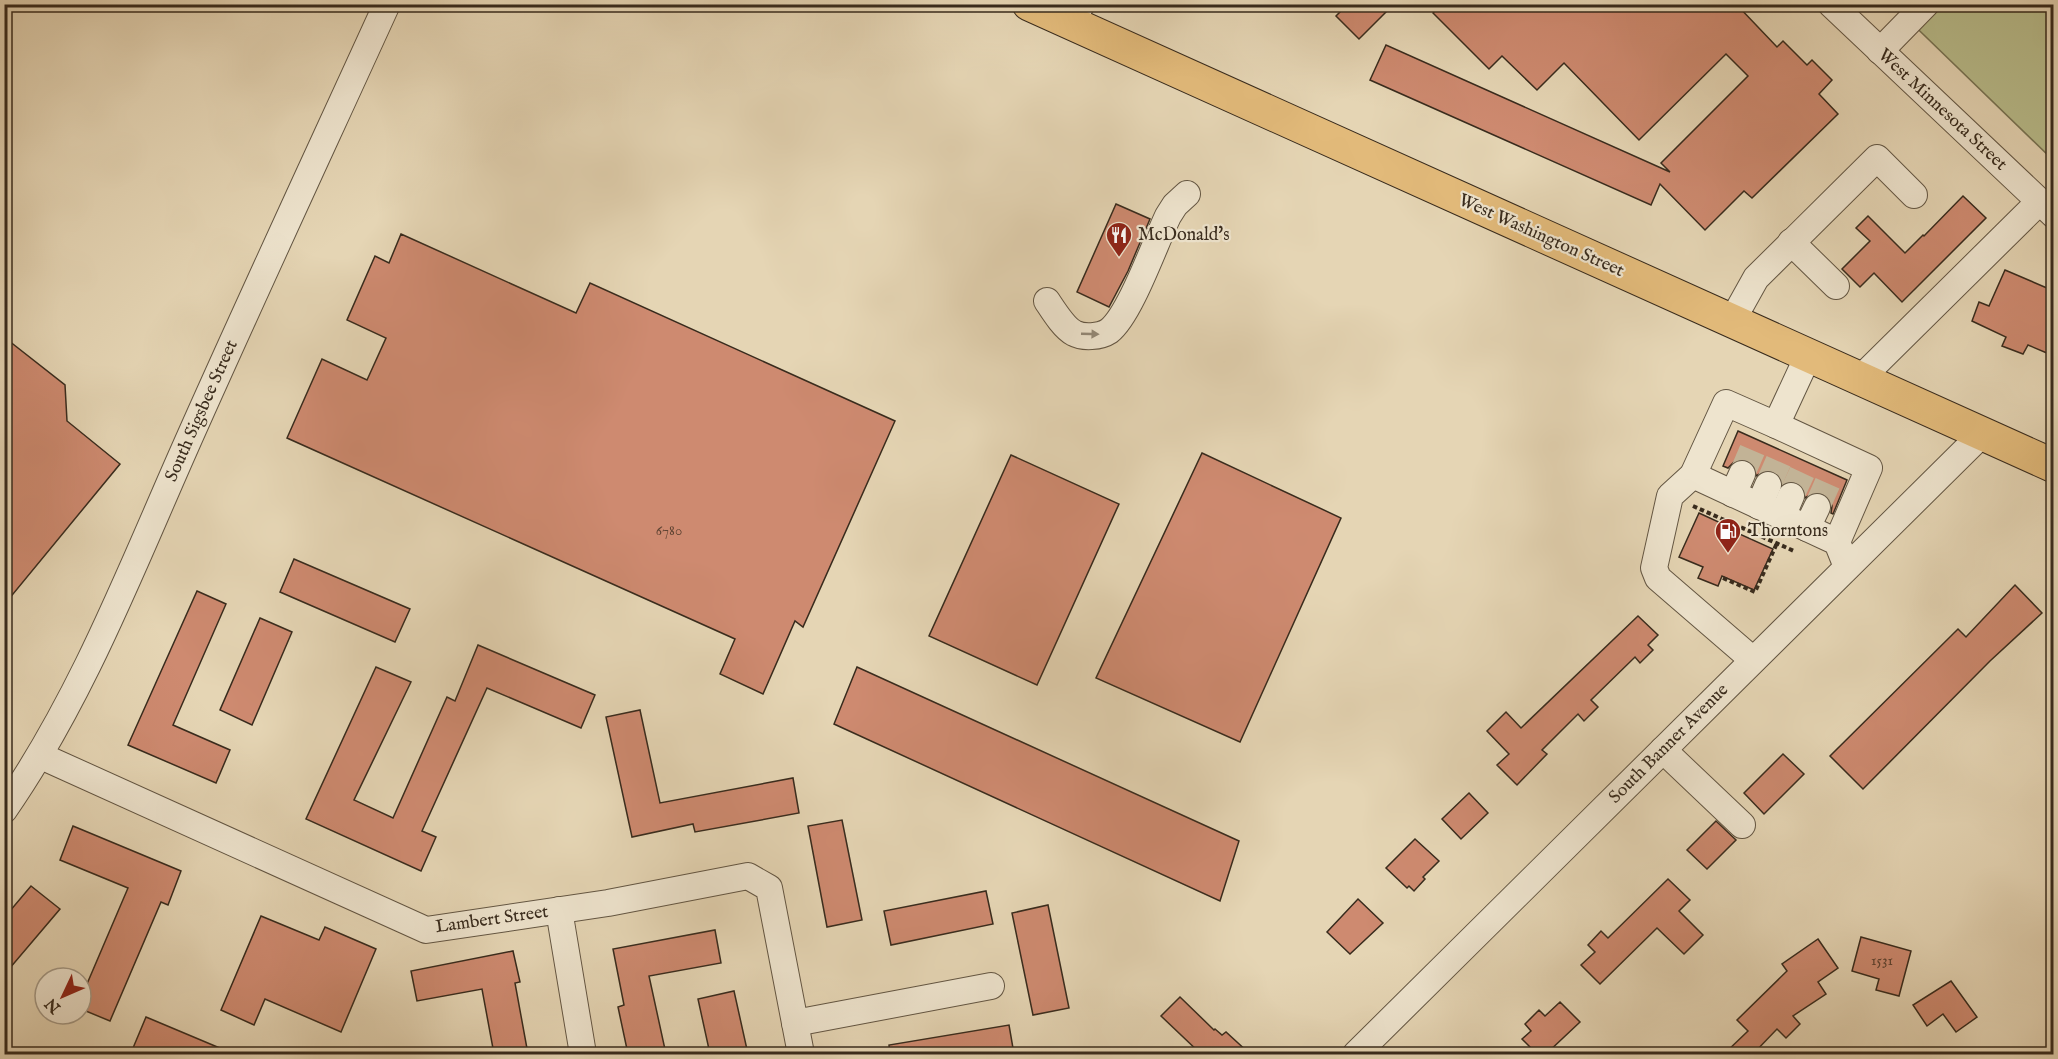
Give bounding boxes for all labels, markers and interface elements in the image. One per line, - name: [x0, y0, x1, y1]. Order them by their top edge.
- street label: West Minnesota Street: [1872, 44, 2012, 176]
- street label: West Washington Street: [1455, 189, 1627, 283]
- restaurant icon: McDonald's: [1104, 220, 1134, 258]
- place label: McDonald's: [1138, 224, 1230, 247]
- one-way arrow: [1081, 330, 1100, 339]
- street label: South Sigsbee Street: [160, 337, 244, 485]
- fuel station icon: Thorntons: [1713, 516, 1743, 554]
- place label: Thorntons: [1748, 520, 1828, 543]
- house number: 6780: [656, 521, 682, 540]
- street label: South Banner Avenue: [1604, 679, 1734, 809]
- street label: Lambert Street: [434, 901, 550, 939]
- house number: 1531: [1871, 951, 1893, 970]
- north arrow: [33, 966, 93, 1026]
- text: N: [42, 993, 66, 1018]

